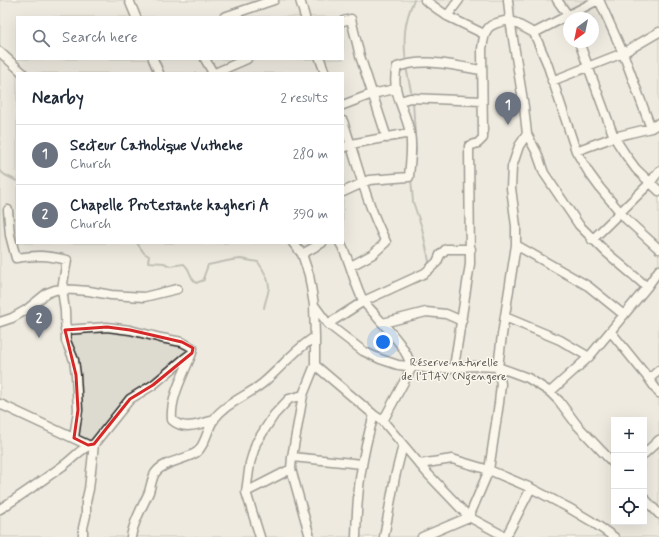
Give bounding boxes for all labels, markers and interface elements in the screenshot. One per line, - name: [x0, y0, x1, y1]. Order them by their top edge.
- north arrow: [563, 12, 599, 48]
- search box: [16, 16, 344, 60]
- icon: search: [30, 27, 52, 49]
- text: Search here: [62, 28, 138, 48]
- text: Nearby: [32, 87, 84, 109]
- text: 2 results: [281, 90, 328, 107]
- pin: 1: [495, 92, 521, 125]
- text: Secteur Catholique Vuthehe: [70, 136, 243, 156]
- text: 1: [42, 146, 48, 163]
- text: 280 m: [293, 146, 328, 163]
- text: Church: [70, 156, 111, 173]
- text: Chapelle Protestante kagheri A: [70, 196, 269, 216]
- text: 2: [42, 206, 48, 223]
- text: 390 m: [293, 206, 328, 223]
- text: Church: [70, 216, 111, 233]
- pin: 2: [26, 305, 52, 338]
- your location: [373, 332, 393, 352]
- park label: Réserve naturelle de l'ITAV (Ngengere: [401, 355, 507, 386]
- map controls: [611, 417, 647, 525]
- button: +: [611, 417, 647, 453]
- button: −: [611, 453, 647, 489]
- button: locate: [611, 489, 647, 525]

